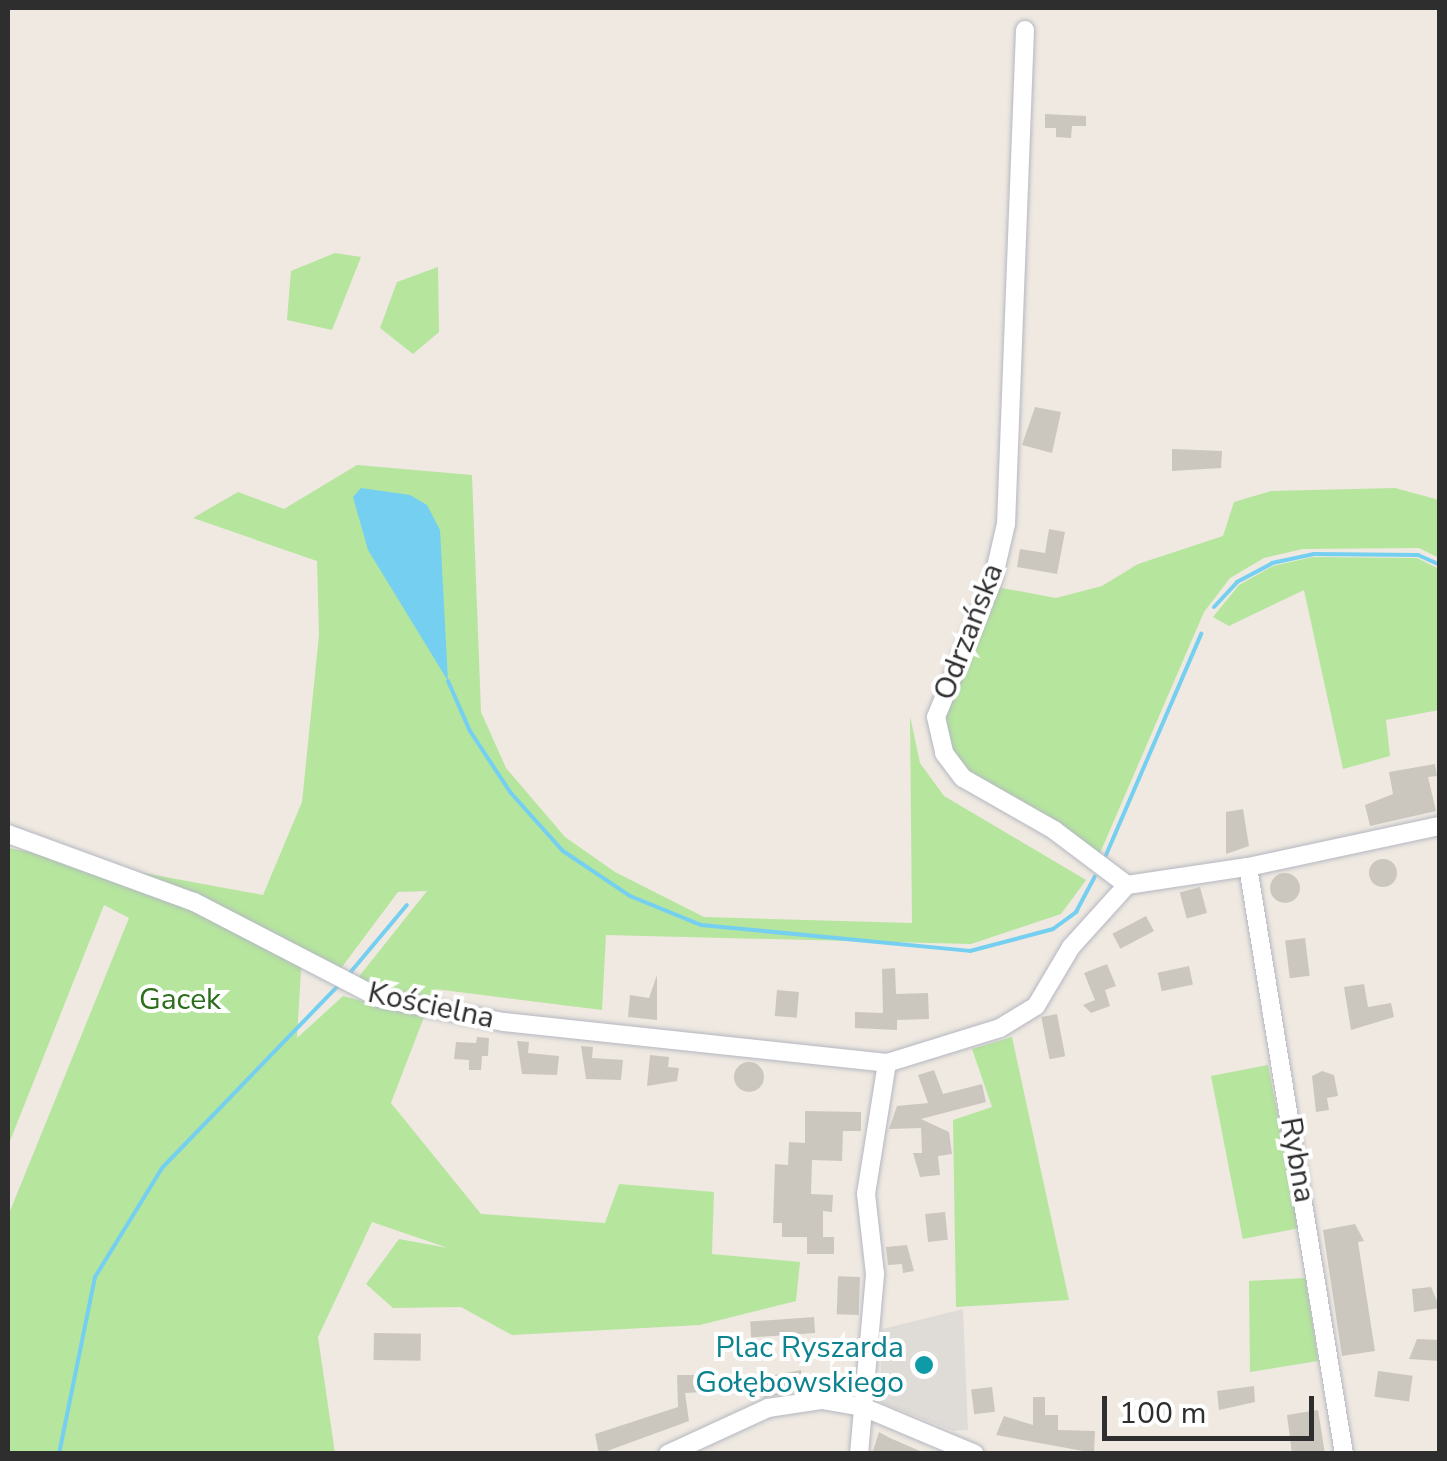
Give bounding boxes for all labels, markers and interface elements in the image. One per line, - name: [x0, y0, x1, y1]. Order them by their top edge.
- street label: Odrzańska: [927, 559, 1011, 705]
- street label: Kościelna: [365, 975, 497, 1037]
- park label: Gacek: [139, 982, 221, 1018]
- street label: Rybna: [1272, 1115, 1322, 1205]
- place label: Plac Ryszarda Gołębowskiego: [695, 1330, 904, 1400]
- marker: Plac Ryszarda Gołębowskiego: [913, 1354, 935, 1376]
- scale bar: [1107, 1376, 1320, 1438]
- text: 100 m: [1119, 1393, 1206, 1434]

